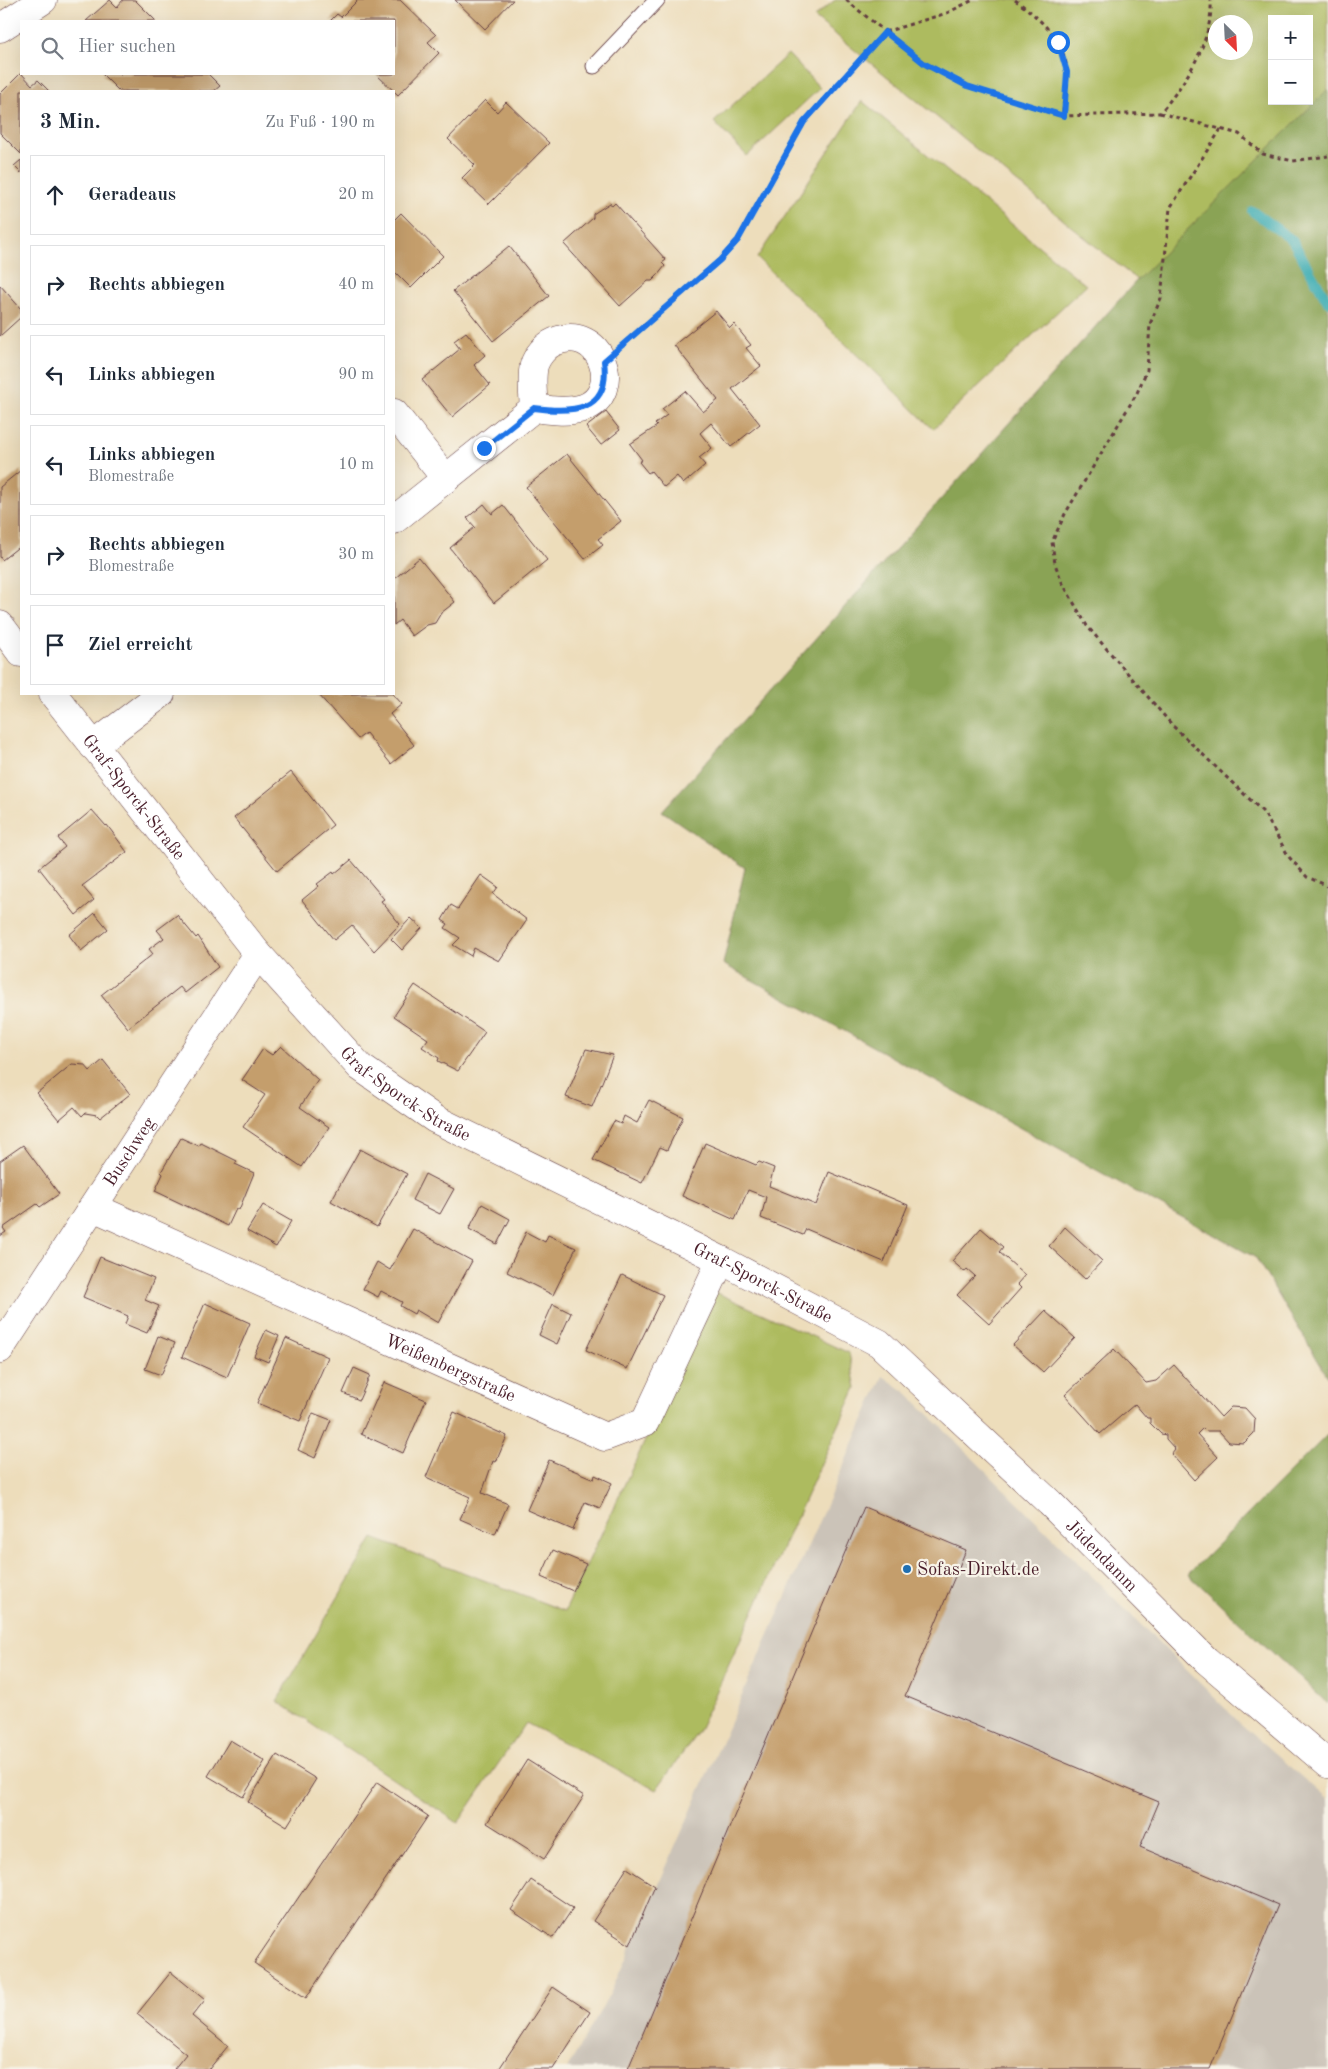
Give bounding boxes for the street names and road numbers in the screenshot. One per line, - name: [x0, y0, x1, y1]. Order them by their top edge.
- street label: Graf-Sporck-Straße: [79, 731, 188, 864]
- street label: Graf-Sporck-Straße: [336, 1044, 473, 1145]
- street label: Buschweg: [101, 1114, 159, 1190]
- street label: Graf-Sporck-Straße: [690, 1240, 835, 1327]
- street label: Weißenbergstraße: [382, 1331, 518, 1406]
- street label: Jüdendamm: [1062, 1517, 1141, 1596]

